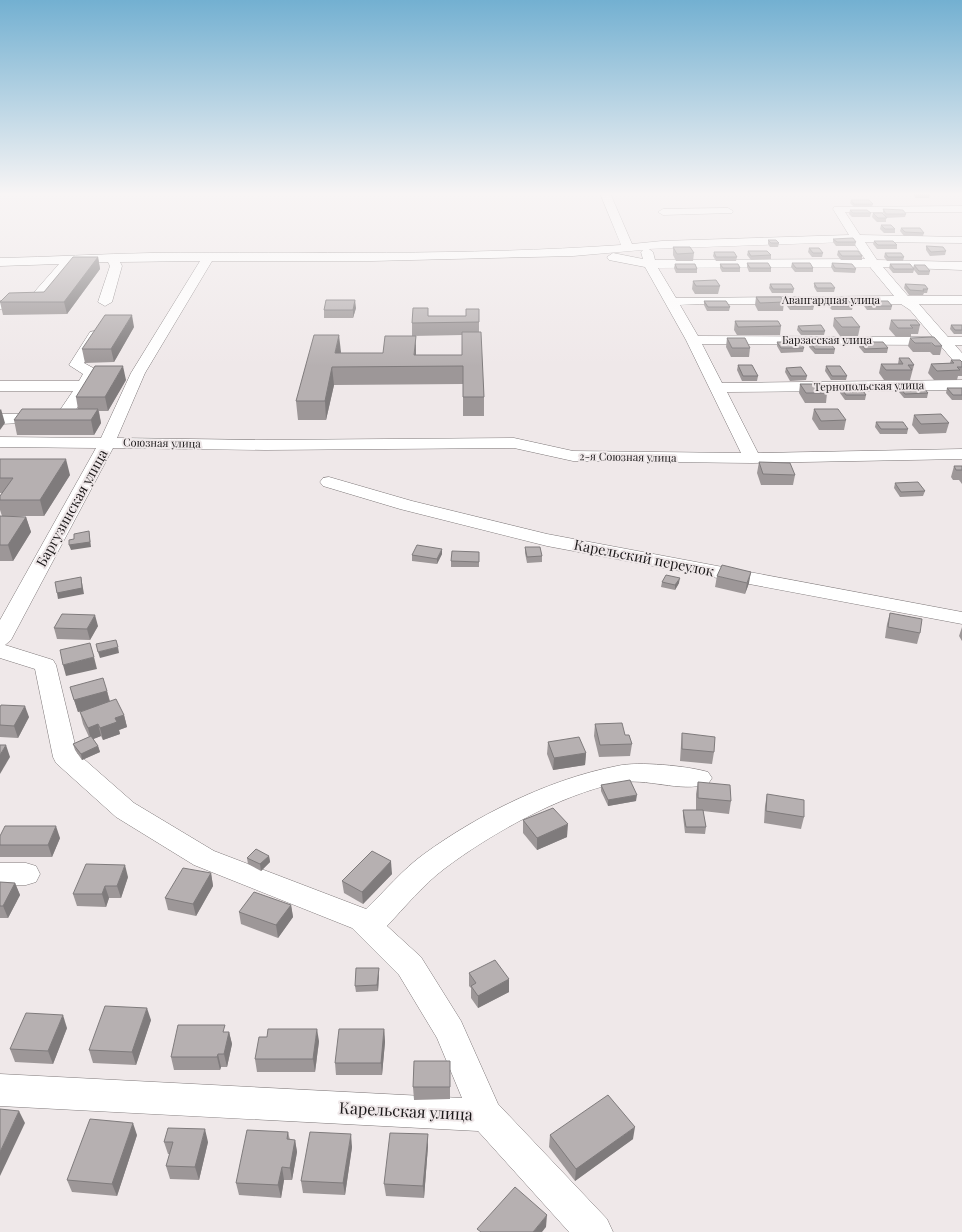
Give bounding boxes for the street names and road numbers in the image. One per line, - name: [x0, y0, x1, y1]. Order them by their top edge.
- street label: Авангардная улица: [781, 292, 881, 307]
- street label: Барзасская улица: [782, 332, 872, 347]
- street label: Тернопольская улица: [814, 377, 925, 394]
- street label: Союзная улица: [123, 434, 202, 451]
- street label: Баргузинская улица: [31, 446, 112, 570]
- street label: 2-я Союзная улица: [579, 448, 677, 465]
- street label: Карельский переулок: [572, 535, 716, 580]
- street label: Карельская улица: [339, 1097, 473, 1124]

